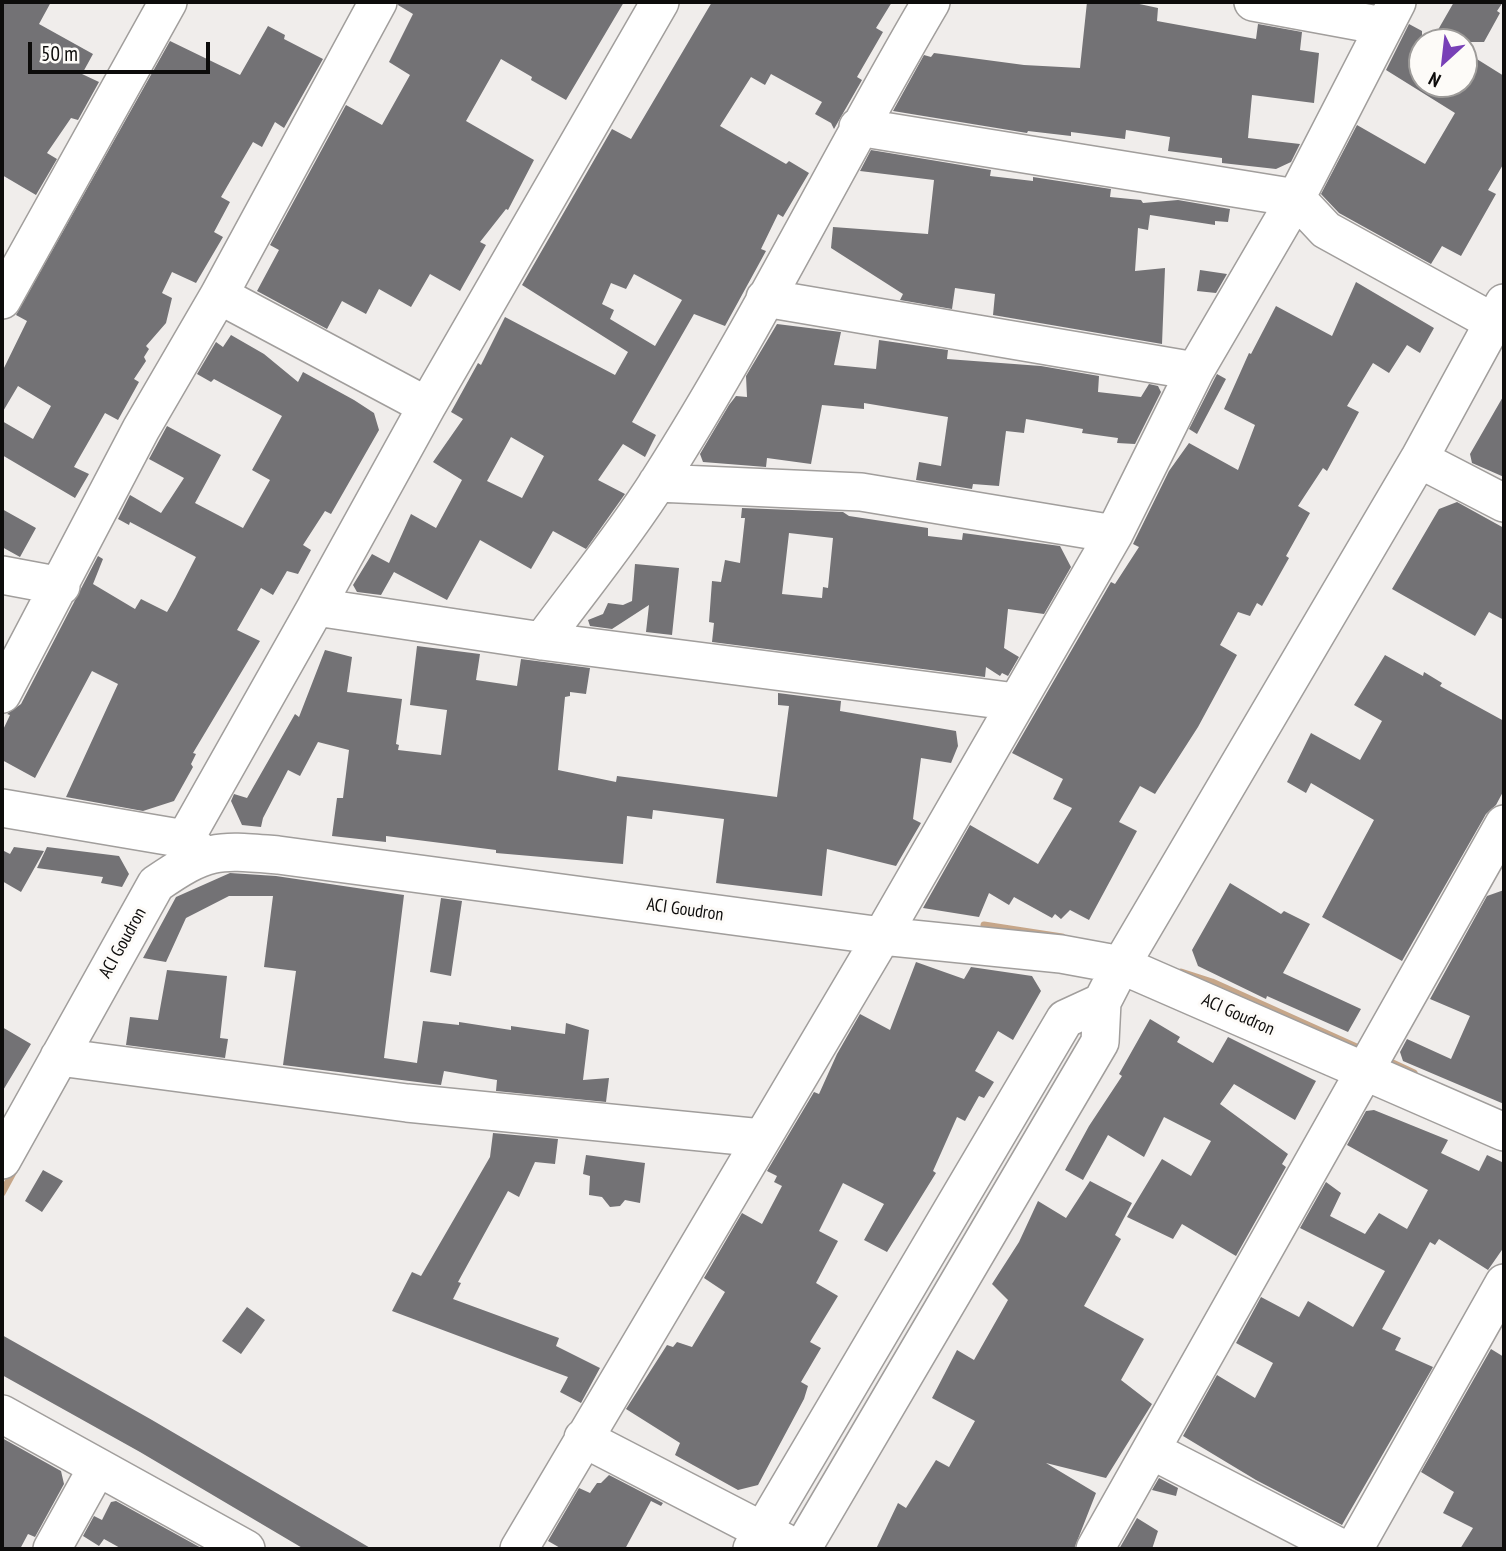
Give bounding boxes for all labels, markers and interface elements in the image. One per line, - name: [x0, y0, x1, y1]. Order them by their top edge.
- scale bar: [32, 28, 214, 72]
- north arrow: [1408, 28, 1478, 98]
- text: 50 m: [41, 40, 78, 67]
- text: N: [1424, 67, 1444, 93]
- street label: ACI Goudron: [645, 894, 725, 926]
- street label: ACI Goudron: [95, 904, 151, 982]
- street label: ACI Goudron: [1198, 989, 1278, 1041]

